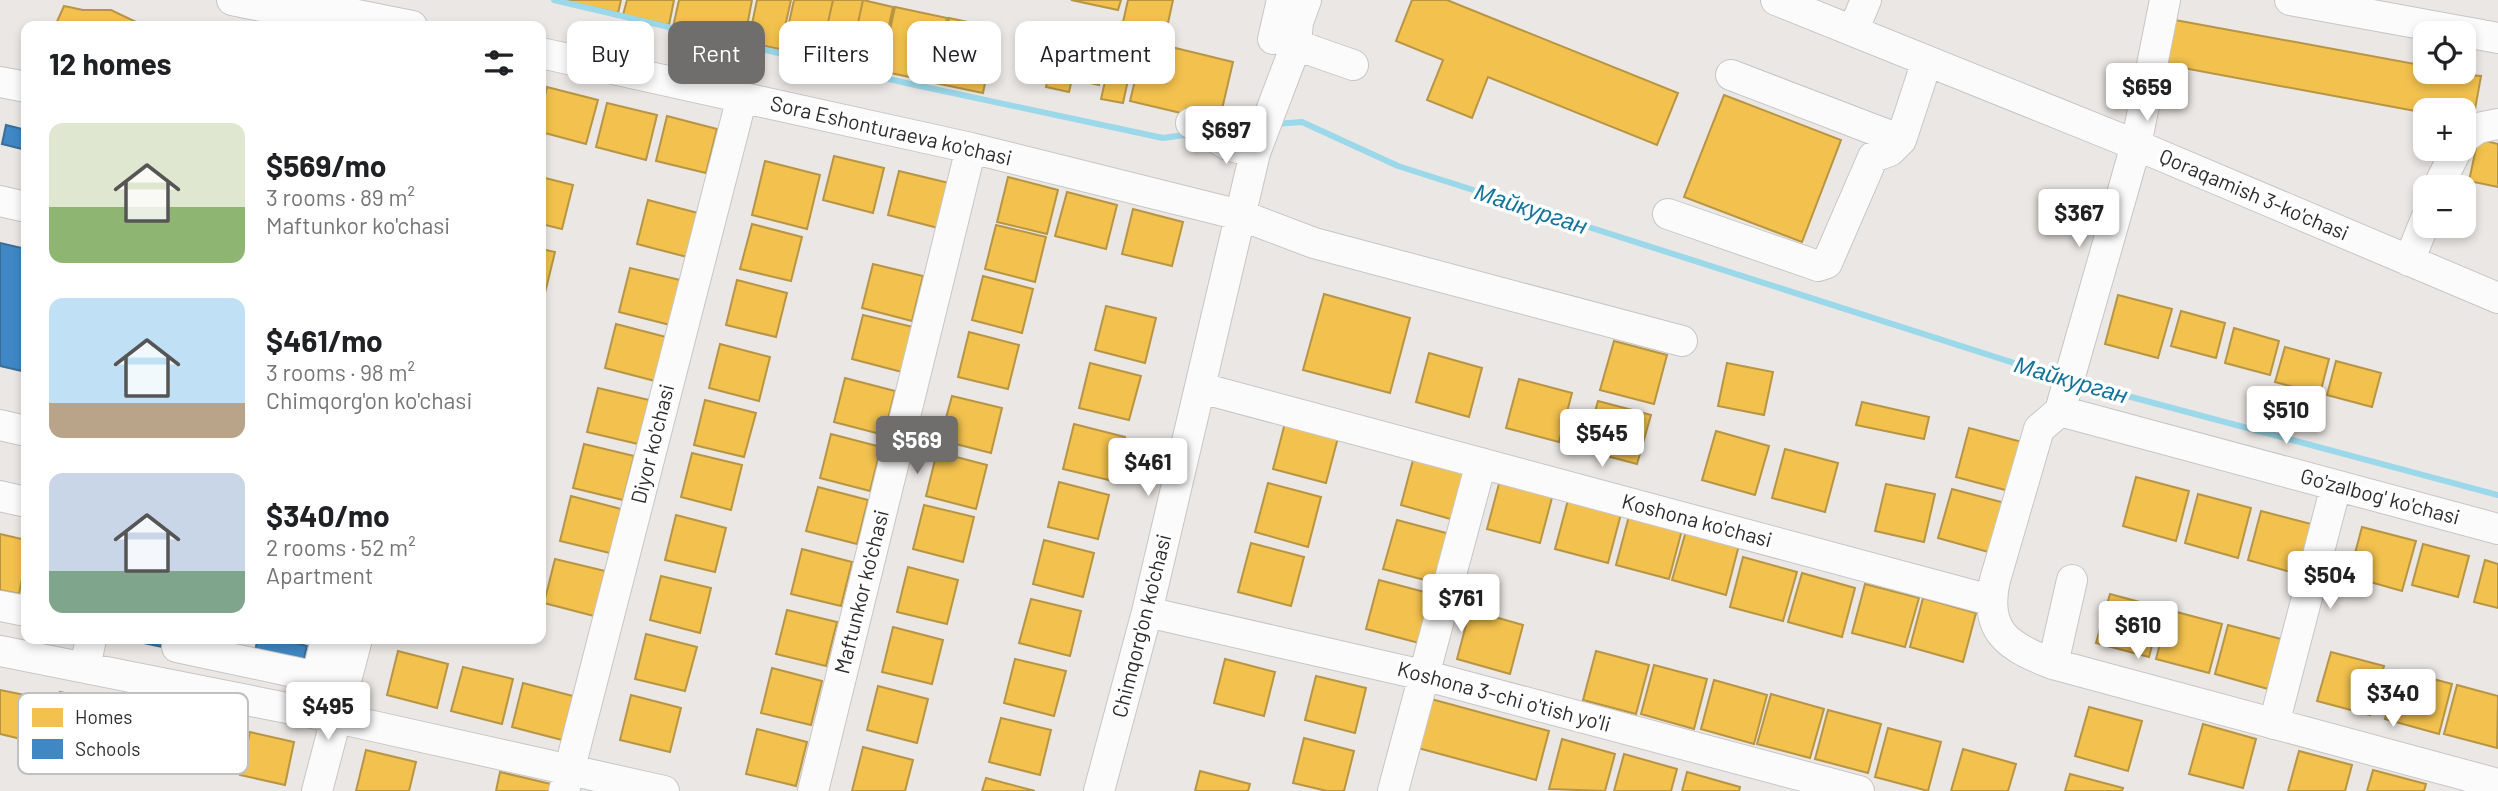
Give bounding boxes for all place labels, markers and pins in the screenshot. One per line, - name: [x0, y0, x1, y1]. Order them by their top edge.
- pin: $659: [2106, 64, 2188, 123]
- pin: $697: [1185, 106, 1267, 166]
- pin: $367: [2038, 190, 2120, 249]
- pin: $510: [2245, 386, 2327, 446]
- pin: $545: [1561, 410, 1643, 469]
- pin: $569: [876, 416, 958, 476]
- pin: $461: [1107, 438, 1189, 498]
- pin: $504: [2289, 552, 2371, 611]
- pin: $761: [1420, 574, 1502, 634]
- pin: $610: [2097, 602, 2179, 661]
- pin: $340: [2352, 670, 2434, 729]
- pin: $495: [287, 682, 369, 742]

